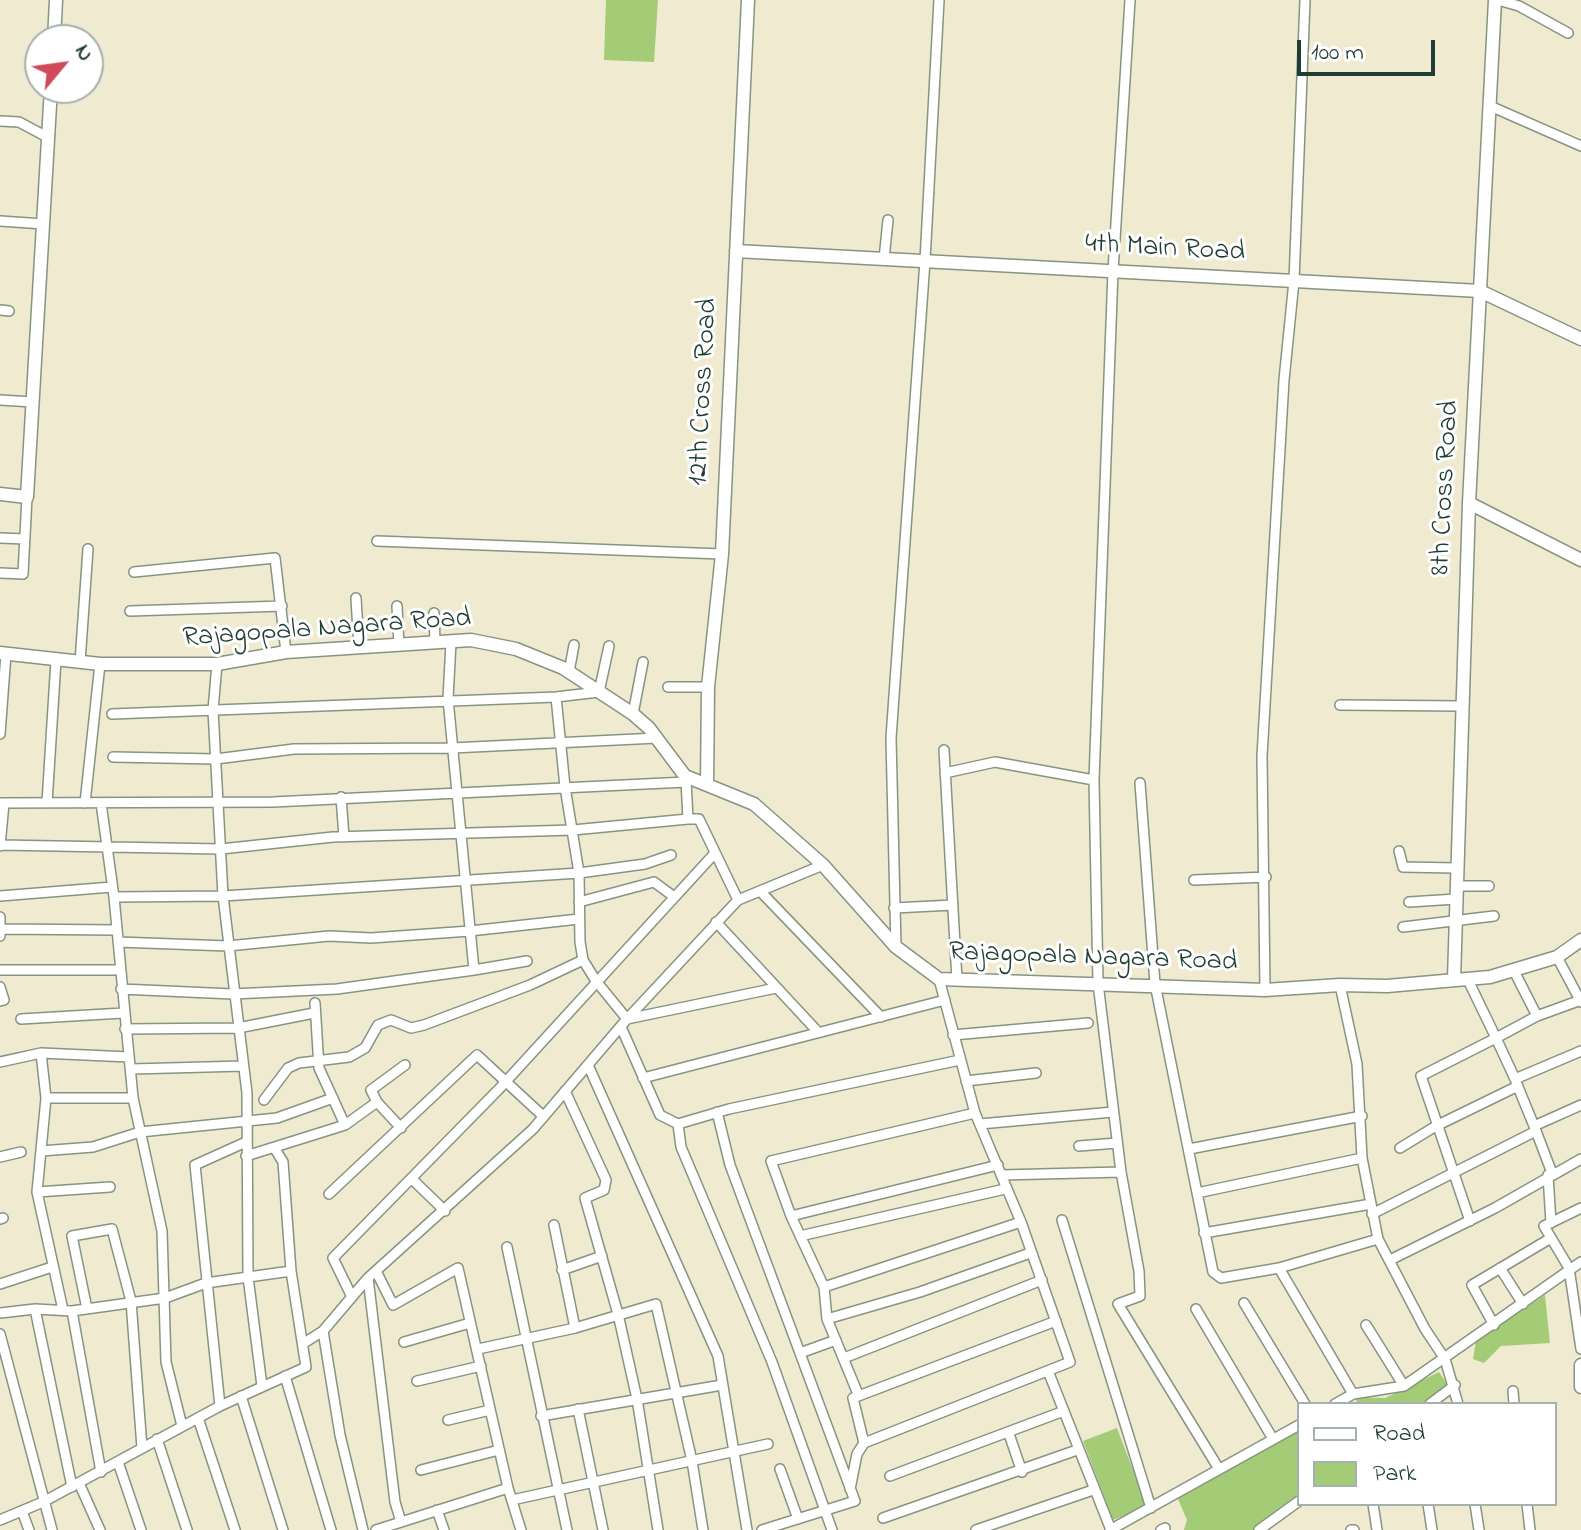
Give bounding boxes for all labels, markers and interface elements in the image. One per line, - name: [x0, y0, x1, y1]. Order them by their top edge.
- north arrow: [24, 24, 104, 104]
- scale bar: [1301, 24, 1439, 74]
- text: 100 m: [1311, 36, 1364, 71]
- text: N: [66, 39, 101, 68]
- street label: 4th Main Road: [1084, 229, 1246, 271]
- street label: 12th Cross Road: [683, 297, 727, 487]
- street label: 8th Cross Road: [1426, 400, 1468, 576]
- street label: Rajagopala Nagara Road: [182, 603, 472, 657]
- street label: Rajagopala Nagara Road: [948, 937, 1238, 981]
- legend: [1297, 1402, 1557, 1506]
- text: Road: [1373, 1417, 1425, 1452]
- text: Park: [1373, 1457, 1416, 1492]

